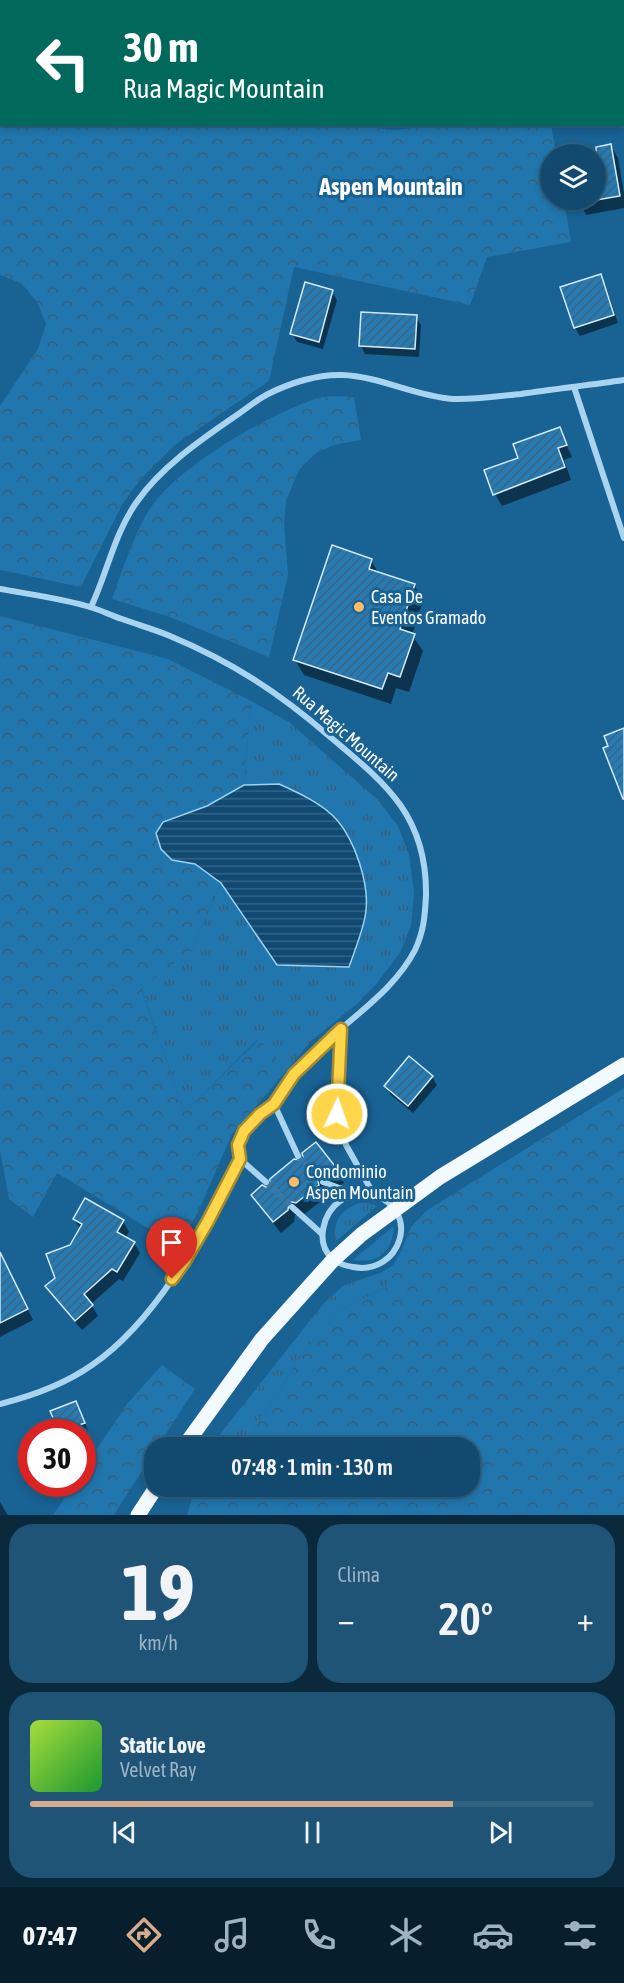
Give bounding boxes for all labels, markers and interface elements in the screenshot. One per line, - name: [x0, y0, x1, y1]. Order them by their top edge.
- text: 30 m: [123, 23, 198, 71]
- icon: left: [24, 24, 102, 102]
- text: Rua Magic Mountain: [123, 73, 325, 104]
- map controls: [540, 144, 606, 210]
- button: layers: [540, 144, 606, 210]
- district label: Aspen Mountain: [318, 173, 463, 200]
- place label: Casa De Eventos Gramado: [371, 586, 486, 628]
- marker: Casa De Eventos Gramado: [352, 600, 366, 614]
- street label: Rua Magic Mountain: [289, 682, 404, 786]
- position arrow: [305, 1082, 369, 1146]
- place label: Condominio Aspen Mountain: [306, 1161, 413, 1203]
- marker: Condominio Aspen Mountain: [287, 1175, 301, 1189]
- pin: [146, 1217, 197, 1279]
- icon: arrive: [155, 1226, 188, 1259]
- speed limit sign: 30: [18, 1419, 96, 1497]
- text: 07:48 · 1 min · 130 m: [231, 1454, 393, 1480]
- text: 19: [122, 1547, 195, 1637]
- text: Clima: [338, 1563, 380, 1586]
- text: 20°: [438, 1593, 493, 1645]
- text: −: [338, 1600, 355, 1638]
- text: +: [577, 1600, 594, 1638]
- text: km/h: [138, 1631, 178, 1654]
- text: Static Love: [120, 1732, 206, 1758]
- text: Velvet Ray: [120, 1758, 197, 1781]
- icon: previous: [108, 1816, 141, 1849]
- icon: pause: [296, 1816, 329, 1849]
- icon: next: [484, 1816, 517, 1849]
- icon: directions: [123, 1914, 165, 1956]
- icon: music: [211, 1914, 253, 1956]
- icon: phone: [298, 1914, 340, 1956]
- icon: climate: [385, 1914, 427, 1956]
- icon: car: [472, 1914, 514, 1956]
- icon: filters: [559, 1914, 601, 1956]
- text: 07:47: [23, 1920, 78, 1951]

